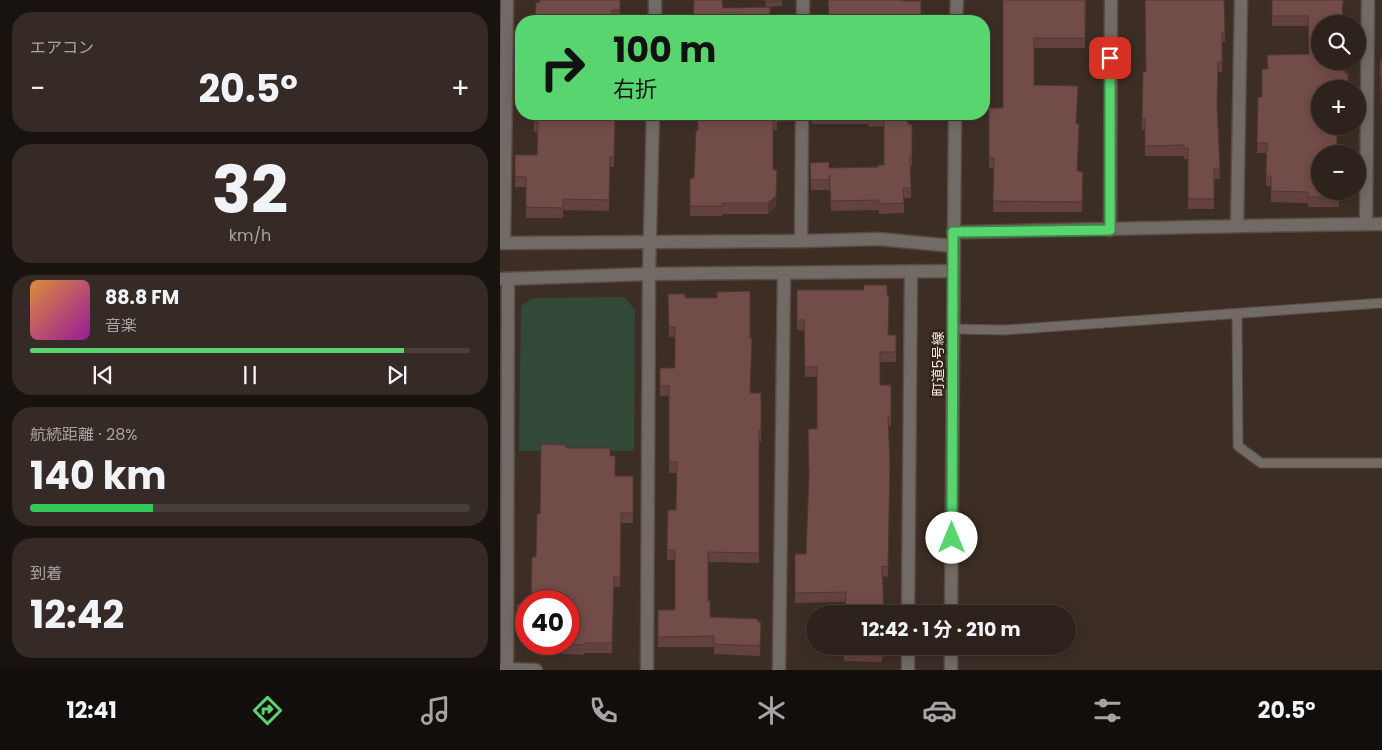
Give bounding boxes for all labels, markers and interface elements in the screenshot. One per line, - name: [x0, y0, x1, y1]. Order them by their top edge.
- map controls: [1311, 15, 1366, 200]
- button: search: [1311, 15, 1366, 70]
- text: 100 m: [613, 25, 716, 74]
- icon: right: [530, 35, 595, 100]
- text: エアコン: [30, 36, 94, 59]
- pin: [1089, 37, 1131, 79]
- icon: arrive: [1096, 44, 1124, 72]
- text: 20.5°: [198, 62, 298, 115]
- text: −: [30, 69, 45, 108]
- text: +: [451, 69, 470, 108]
- text: 右折: [613, 74, 657, 105]
- button: +: [1311, 80, 1366, 135]
- text: 32: [212, 145, 288, 236]
- button: −: [1311, 145, 1366, 200]
- text: km/h: [229, 224, 271, 247]
- text: 88.8 FM: [105, 284, 179, 311]
- text: 音楽: [105, 314, 137, 337]
- street label: 町道5号線: [928, 332, 948, 396]
- icon: previous: [89, 361, 117, 389]
- icon: pause: [236, 361, 264, 389]
- icon: next: [383, 361, 411, 389]
- text: 航続距離 · 28%: [30, 423, 137, 446]
- text: 140 km: [30, 449, 167, 502]
- position arrow: [925, 511, 977, 563]
- text: 到着: [30, 562, 62, 585]
- text: 12:42: [30, 588, 124, 641]
- speed limit sign: 40: [515, 590, 580, 655]
- text: 12:42 · 1 分 · 210 m: [861, 616, 1021, 643]
- icon: directions: [250, 693, 285, 728]
- icon: music: [418, 693, 453, 728]
- icon: phone: [586, 693, 621, 728]
- icon: climate: [754, 693, 789, 728]
- icon: car: [922, 693, 957, 728]
- icon: filters: [1090, 693, 1125, 728]
- text: 12:41: [67, 695, 117, 726]
- text: 20.5°: [1258, 695, 1315, 726]

